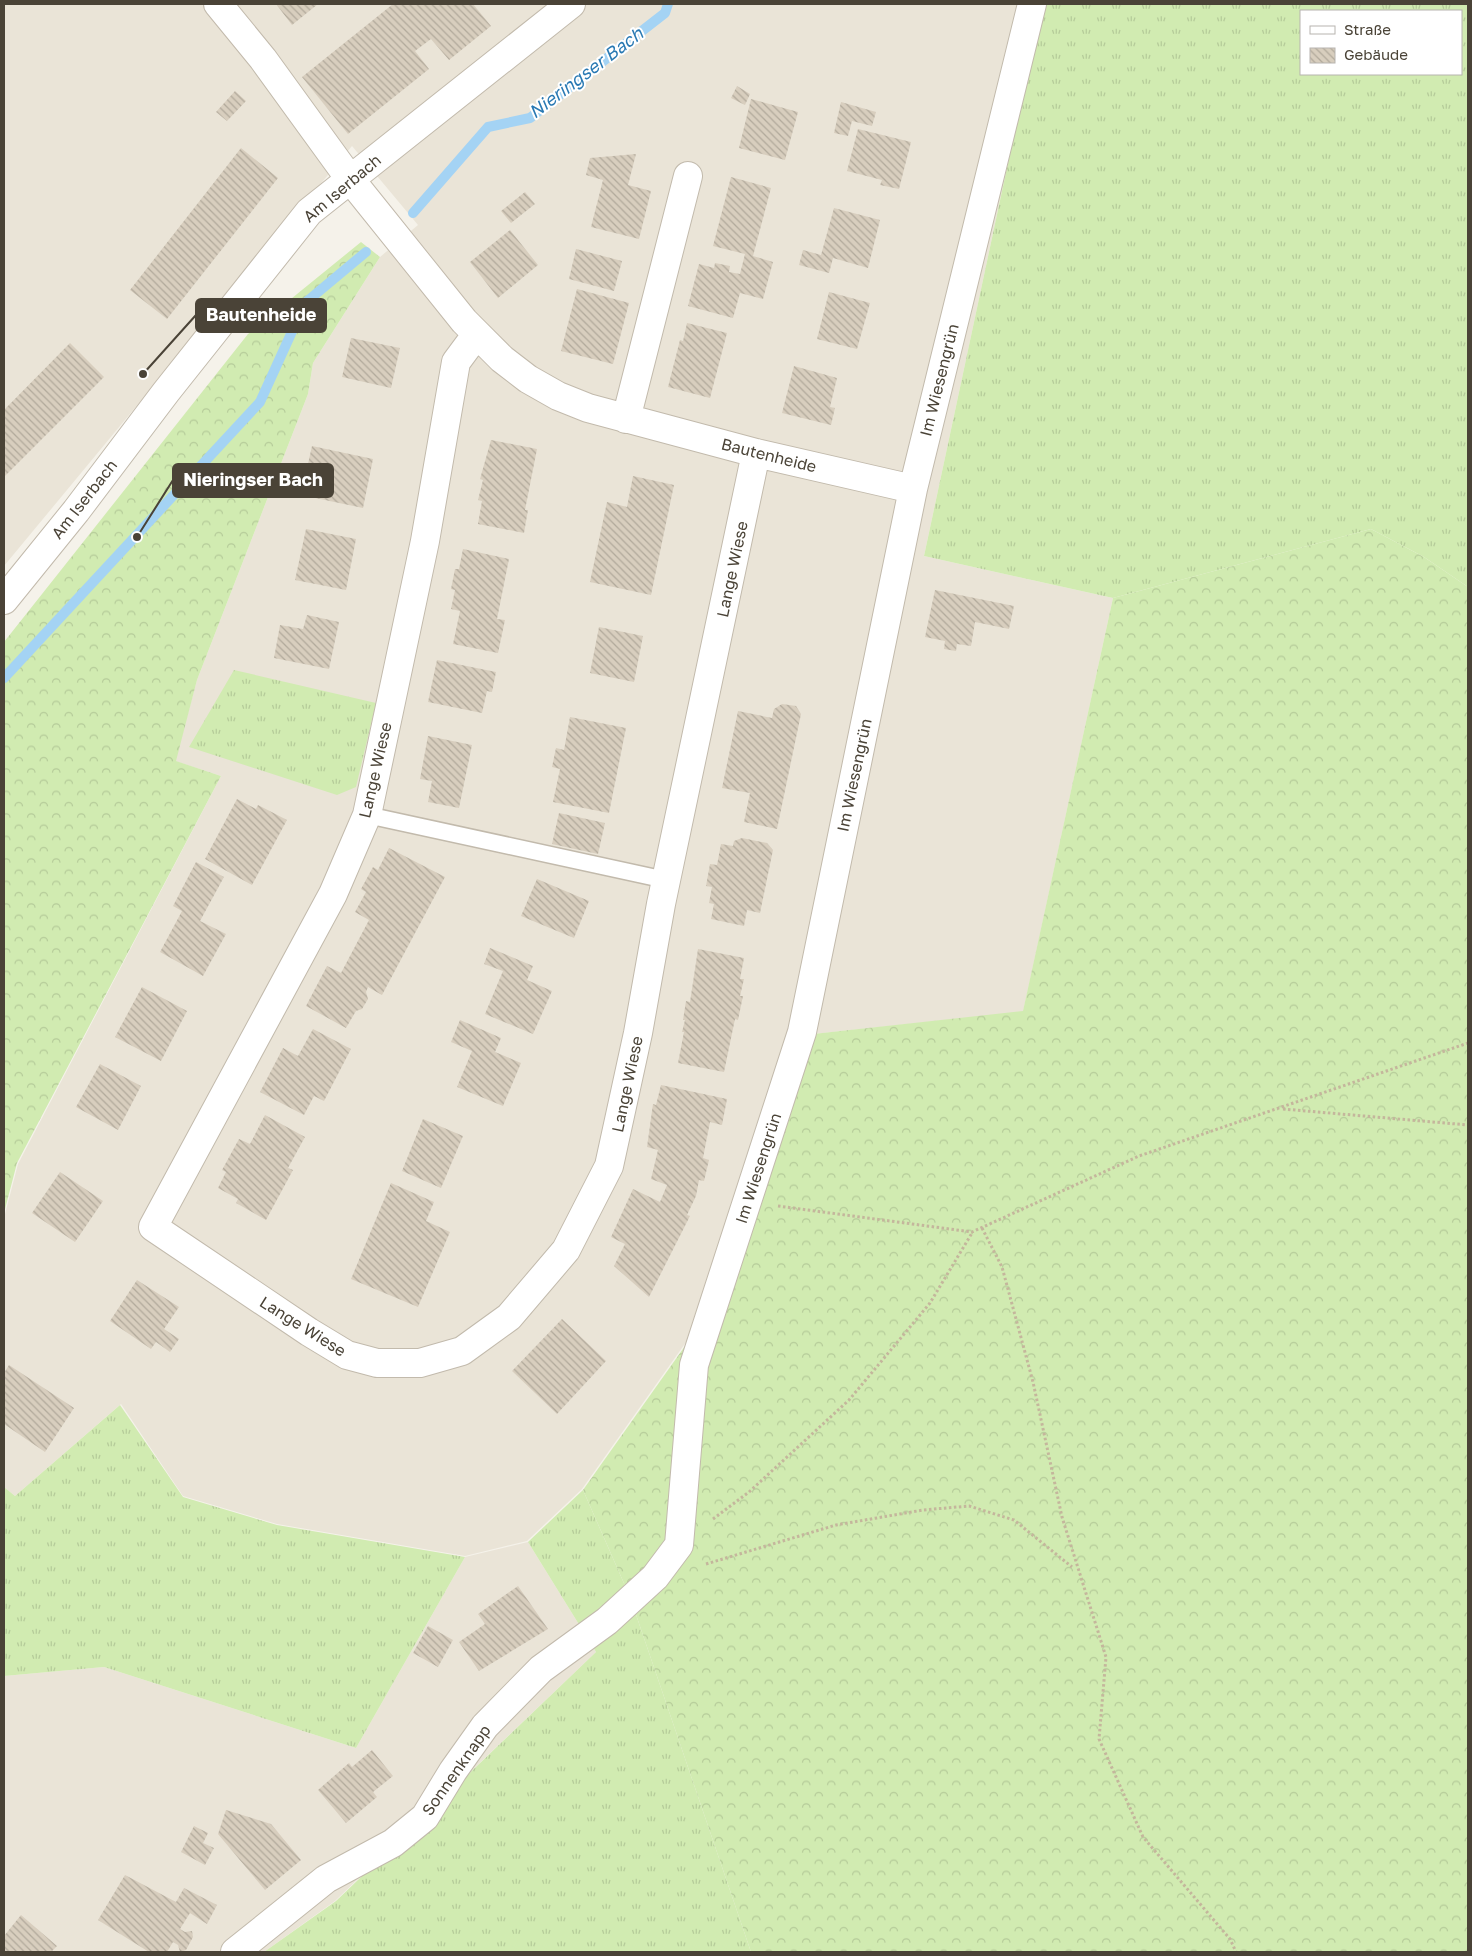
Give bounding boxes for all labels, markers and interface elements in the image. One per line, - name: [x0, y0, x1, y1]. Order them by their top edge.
- legend: [1300, 10, 1462, 75]
- text: Straße: [1344, 20, 1391, 38]
- water label: Nieringser Bach: [524, 21, 648, 122]
- text: Gebäude: [1344, 45, 1408, 63]
- street label: Am Iserbach: [299, 150, 385, 226]
- callout: Bautenheide: [196, 299, 326, 332]
- text: Bautenheide: [206, 303, 317, 325]
- street label: Im Wiesengrün: [915, 322, 963, 438]
- street label: Bautenheide: [719, 434, 819, 476]
- street label: Am Iserbach: [47, 455, 121, 543]
- callout: Nieringser Bach: [173, 464, 333, 497]
- text: Nieringser Bach: [183, 468, 323, 490]
- street label: Lange Wiese: [712, 519, 752, 619]
- street label: Im Wiesengrün: [832, 717, 876, 833]
- street label: Lange Wiese: [354, 720, 396, 820]
- street label: Lange Wiese: [607, 1034, 647, 1134]
- street label: Im Wiesengrün: [731, 1110, 785, 1226]
- street label: Lange Wiese: [256, 1292, 350, 1360]
- street label: Sonnenknapp: [417, 1721, 495, 1819]

